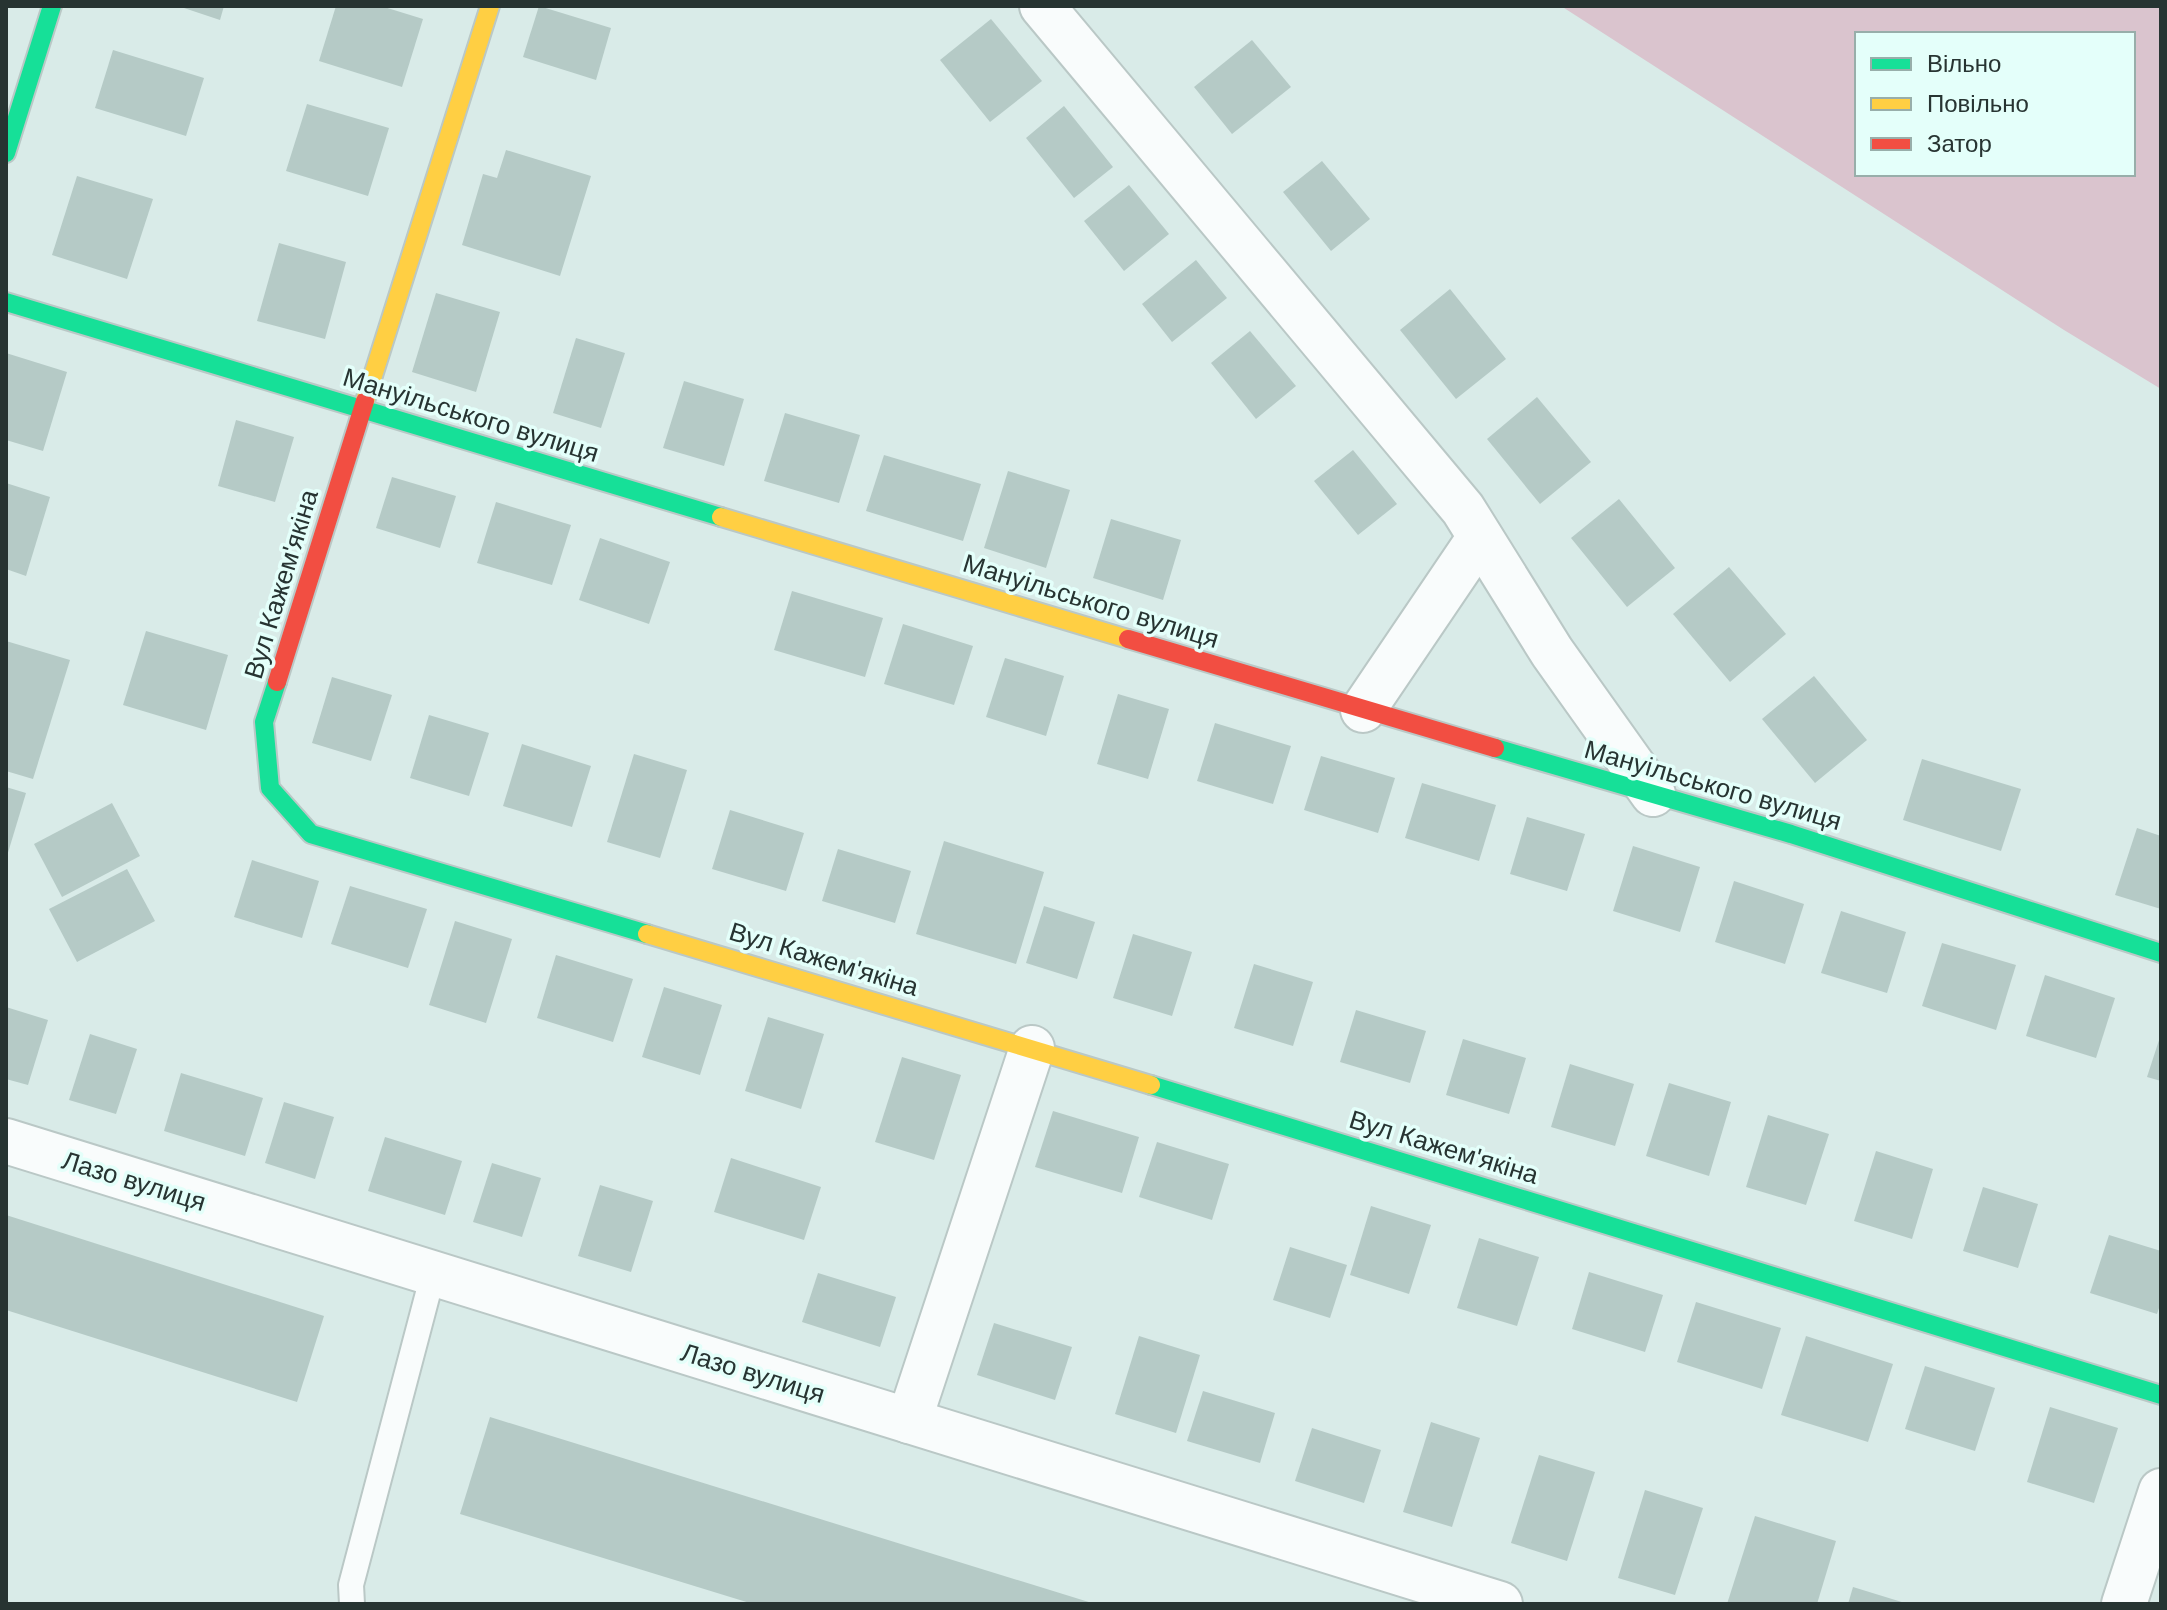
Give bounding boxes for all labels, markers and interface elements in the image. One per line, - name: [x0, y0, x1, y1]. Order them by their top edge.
- legend: [1855, 32, 2135, 176]
- text: Вільно: [1927, 50, 2001, 77]
- text: Повільно: [1927, 90, 2029, 117]
- text: Затор: [1927, 130, 1992, 157]
- street label: Мануільського вулиця: [339, 362, 603, 468]
- street label: Вул Кажем'якіна: [238, 485, 324, 682]
- street label: Мануільського вулиця: [959, 548, 1223, 654]
- street label: Мануільського вулиця: [1581, 734, 1845, 836]
- street label: Вул Кажем'якіна: [726, 916, 923, 1002]
- street label: Вул Кажем'якіна: [1346, 1104, 1543, 1190]
- street label: Лазо вулиця: [58, 1145, 210, 1217]
- street label: Лазо вулиця: [677, 1337, 829, 1409]

